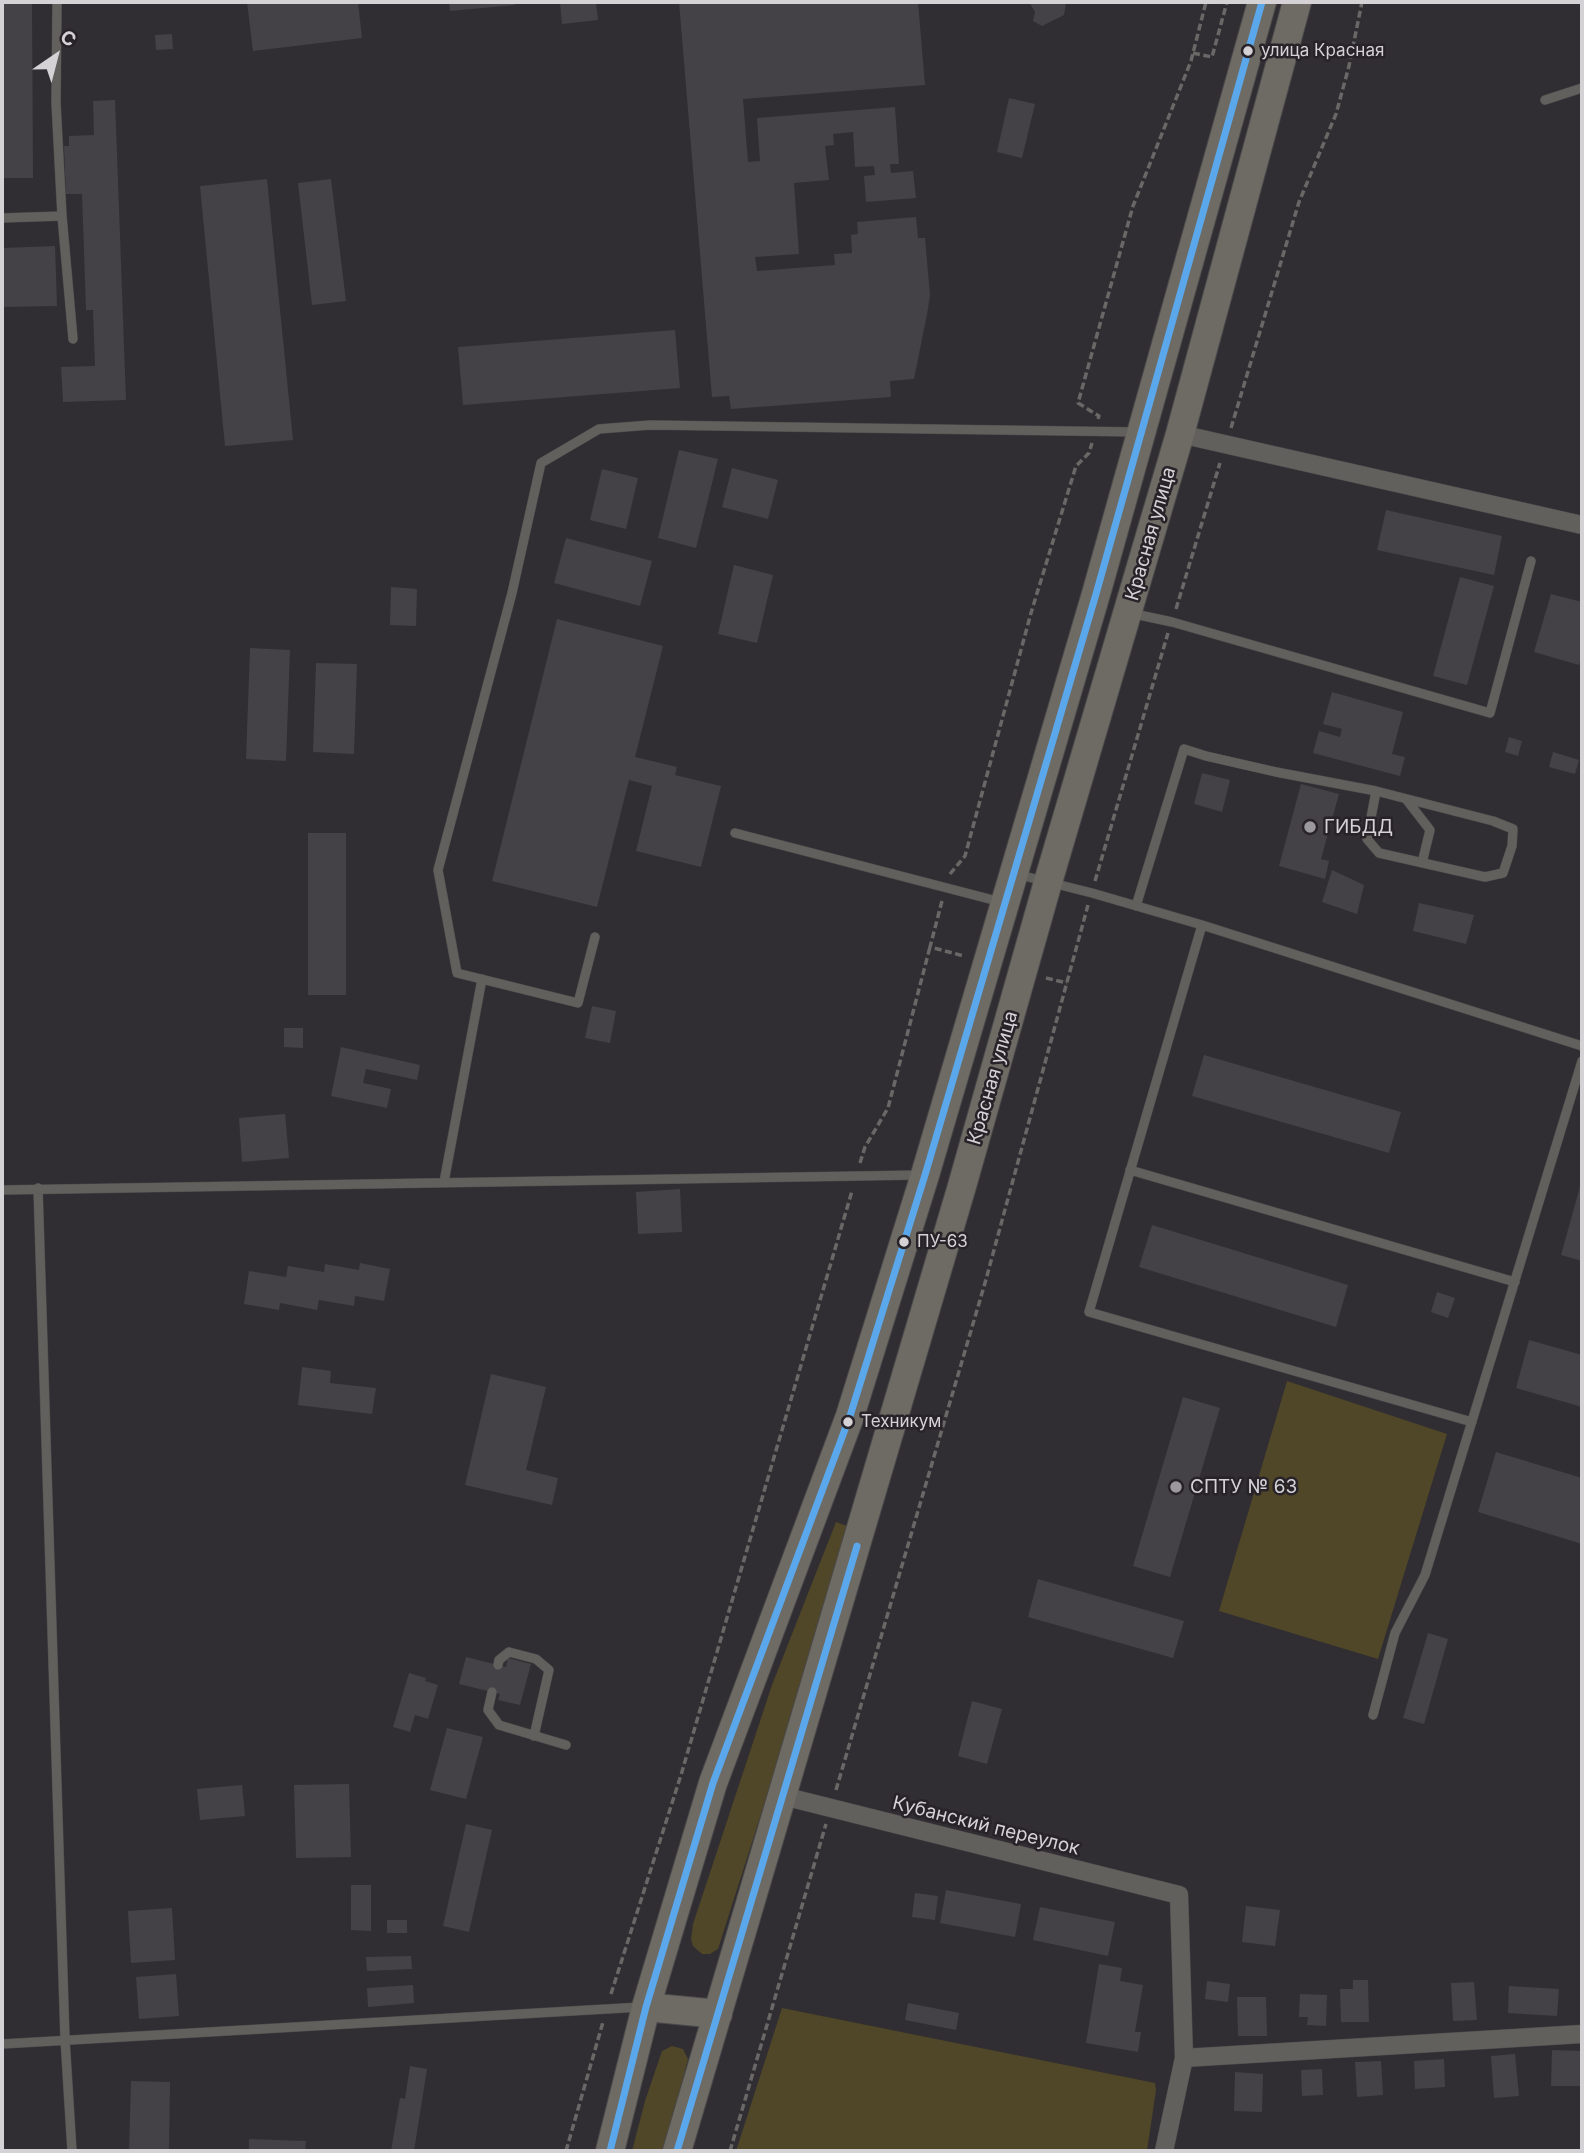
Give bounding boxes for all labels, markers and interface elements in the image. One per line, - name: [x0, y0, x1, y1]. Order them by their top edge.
- north arrow: [21, 21, 91, 91]
- text: С: [56, 25, 81, 52]
- place label: улица Красная: [1261, 41, 1384, 61]
- marker: улица Красная: [1241, 44, 1255, 58]
- street label: Красная улица: [1121, 465, 1181, 603]
- place label: ГИБДД: [1324, 816, 1393, 838]
- marker: ГИБДД: [1302, 819, 1318, 835]
- street label: Красная улица: [963, 1009, 1023, 1147]
- place label: ПУ-63: [917, 1232, 968, 1252]
- marker: ПУ-63: [897, 1235, 911, 1249]
- place label: Техникум: [861, 1412, 941, 1432]
- marker: Техникум: [841, 1415, 855, 1429]
- place label: СПТУ № 63: [1190, 1476, 1297, 1498]
- marker: СПТУ № 63: [1168, 1479, 1184, 1495]
- street label: Кубанский переулок: [890, 1792, 1082, 1860]

